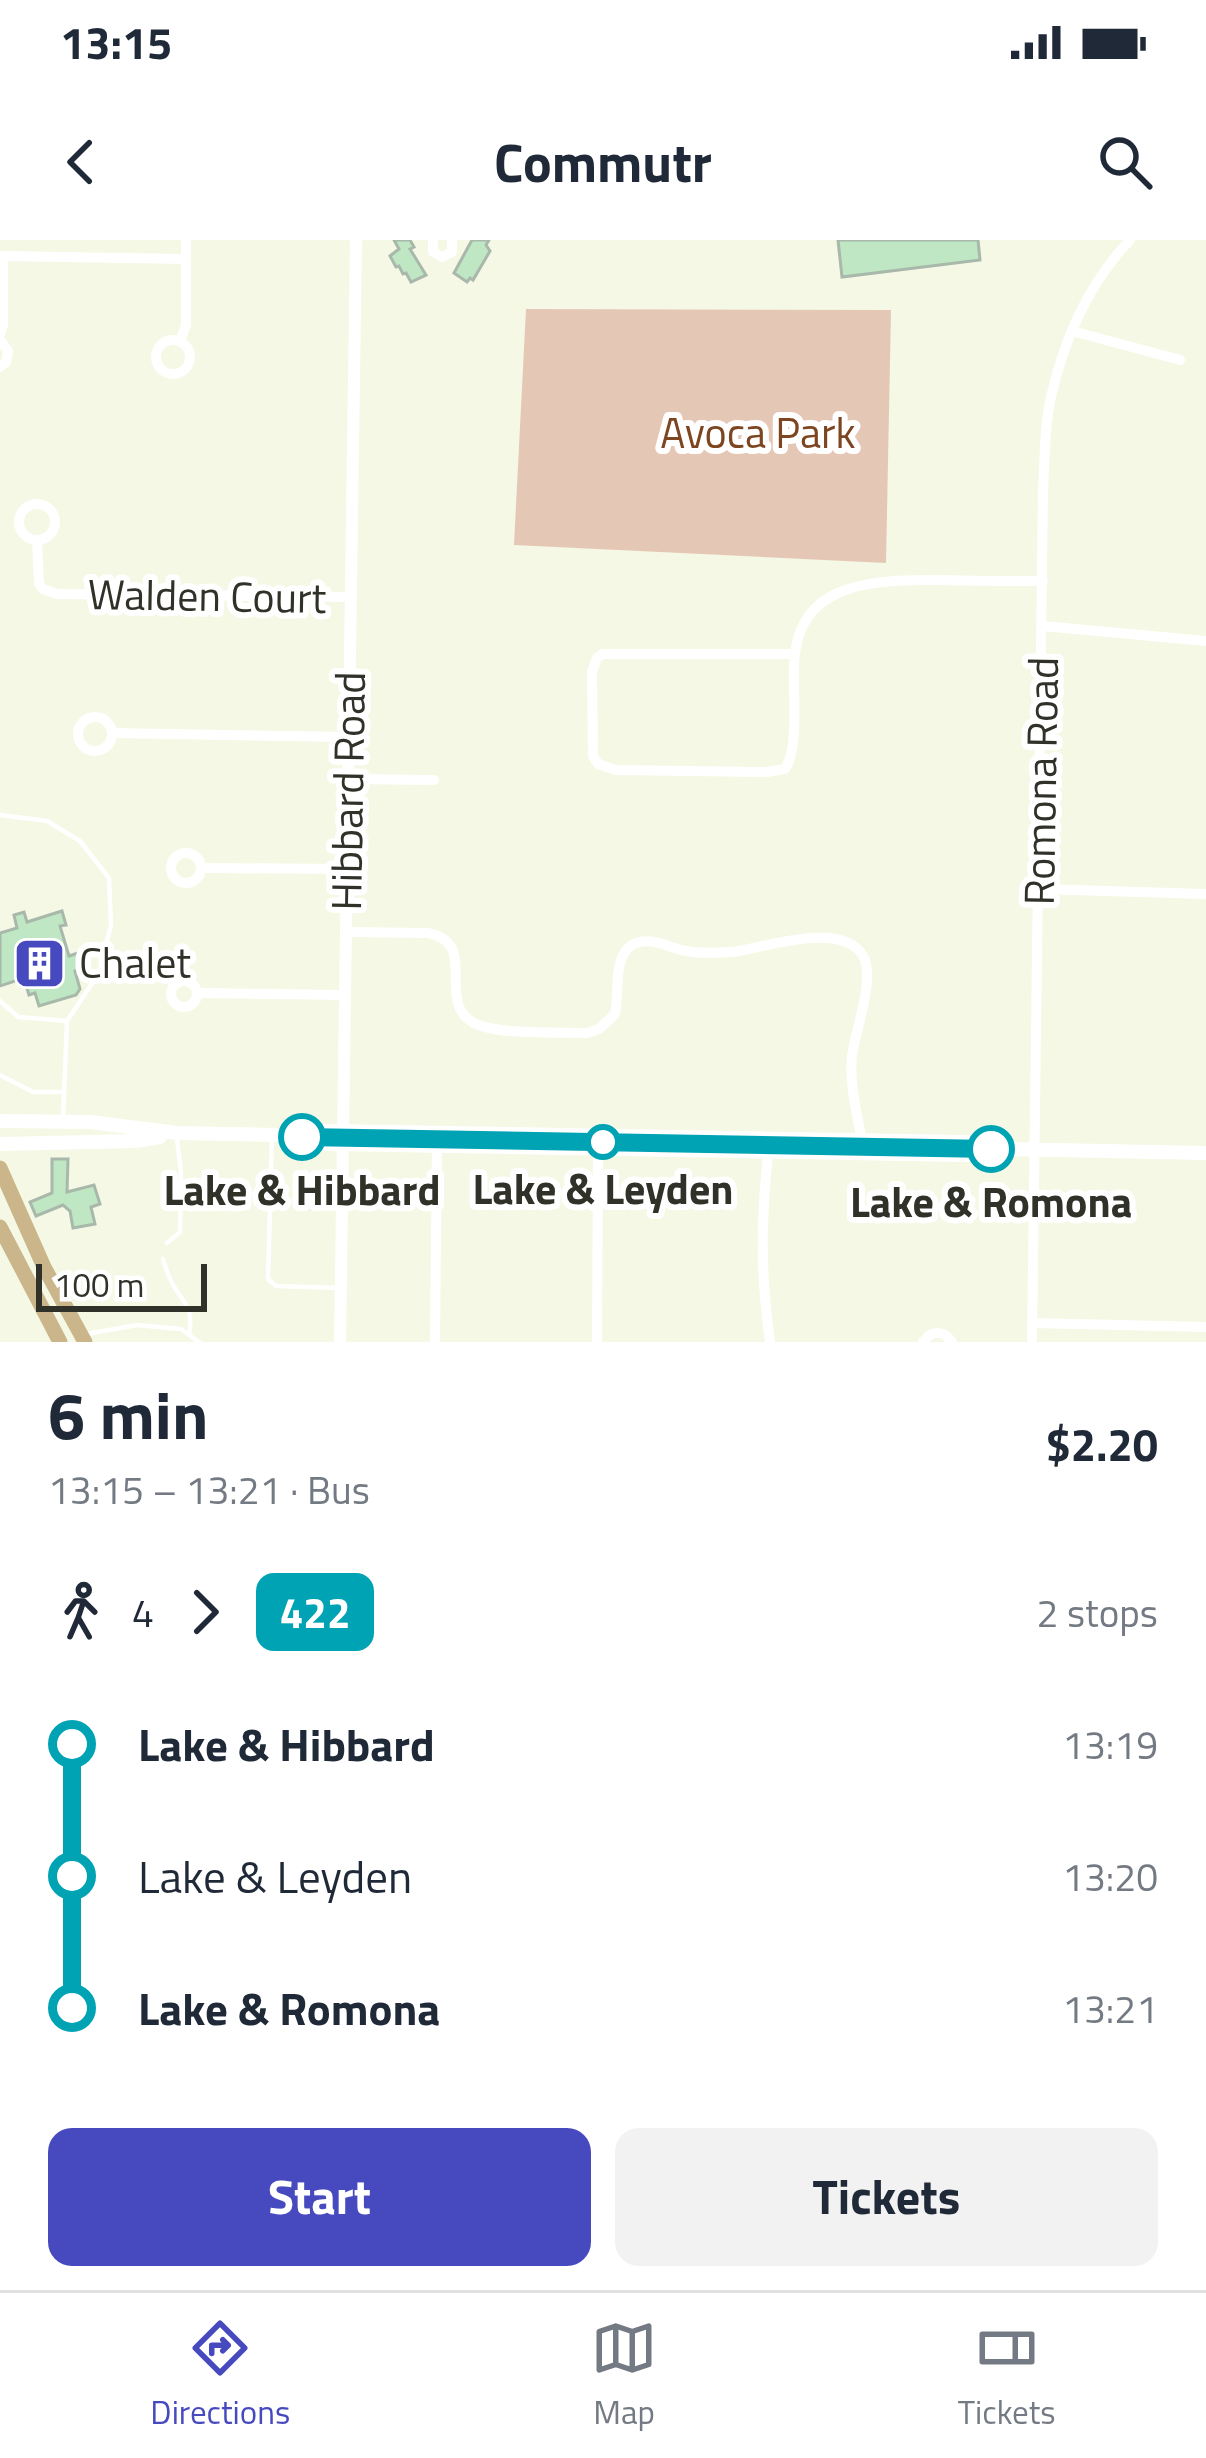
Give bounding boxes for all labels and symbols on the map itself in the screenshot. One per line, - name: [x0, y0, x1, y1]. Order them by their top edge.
- park label: Avoca Park: [660, 400, 856, 464]
- street label: Walden Court: [87, 561, 327, 629]
- street label: Romona Road: [1006, 656, 1074, 906]
- street label: Hibbard Road: [313, 671, 381, 911]
- place label: Chalet: [79, 930, 191, 994]
- building icon: Chalet: [12, 935, 68, 991]
- marker: Lake & Hibbard: [280, 1115, 324, 1159]
- marker: Lake & Leyden: [587, 1126, 619, 1158]
- marker: Lake & Romona: [969, 1127, 1013, 1171]
- place label: Lake & Leyden: [472, 1156, 734, 1220]
- place label: Lake & Hibbard: [164, 1157, 441, 1221]
- place label: Lake & Romona: [850, 1169, 1132, 1233]
- scale bar: [36, 1258, 207, 1311]

